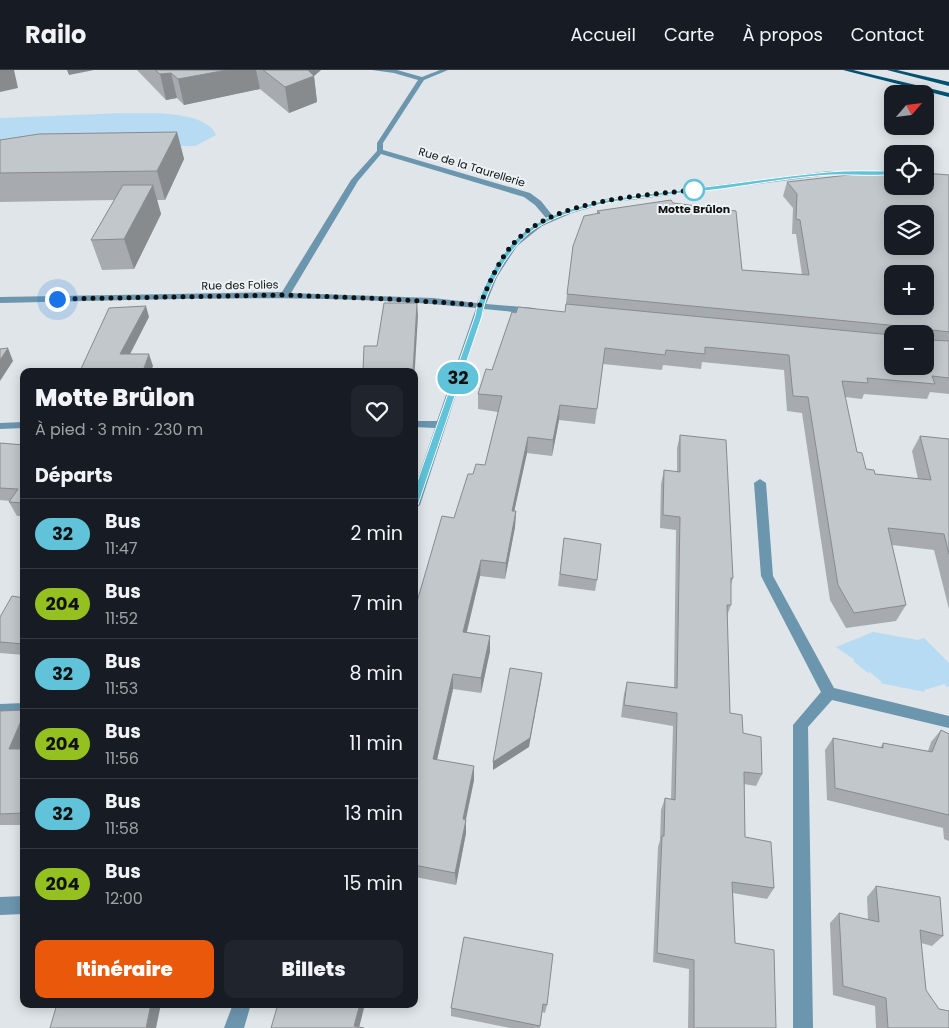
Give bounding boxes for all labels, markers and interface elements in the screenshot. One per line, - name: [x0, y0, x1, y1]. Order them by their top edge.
- text: Railo: [25, 18, 86, 51]
- text: Accueil: [570, 22, 636, 47]
- text: Carte: [664, 22, 714, 47]
- text: À propos: [742, 22, 823, 47]
- text: Contact: [851, 22, 924, 47]
- north arrow: [884, 85, 934, 135]
- map controls: [884, 85, 934, 375]
- street label: Rue de la Taurellerie: [417, 143, 528, 191]
- button: locate: [884, 145, 934, 195]
- marker: Motte Brûlon: [683, 179, 705, 201]
- place label: Motte Brûlon: [658, 201, 730, 217]
- button: layers: [884, 205, 934, 255]
- button: +: [884, 265, 934, 315]
- street label: Rue des Folies: [201, 276, 279, 294]
- your location: [45, 287, 70, 312]
- button: −: [884, 325, 934, 375]
- line badge: 32: [436, 362, 480, 394]
- text: 32: [447, 365, 469, 390]
- text: Motte Brûlon: [35, 381, 195, 414]
- button: heart: [351, 385, 403, 437]
- text: À pied · 3 min · 230 m: [35, 418, 203, 441]
- text: Départs: [35, 462, 113, 489]
- text: Bus: [105, 508, 141, 535]
- text: 2 min: [351, 520, 403, 547]
- text: 32: [52, 521, 73, 546]
- text: 11:47: [105, 537, 137, 560]
- text: Bus: [105, 578, 141, 605]
- text: 7 min: [351, 590, 403, 617]
- text: 204: [45, 591, 80, 616]
- text: 11:52: [105, 607, 138, 630]
- text: Bus: [105, 648, 141, 675]
- text: 8 min: [350, 660, 403, 687]
- text: 32: [52, 661, 73, 686]
- text: 11:53: [105, 677, 138, 700]
- text: Bus: [105, 718, 141, 745]
- text: 11 min: [349, 730, 403, 757]
- text: 204: [45, 731, 80, 756]
- text: 11:56: [105, 747, 139, 770]
- text: Bus: [105, 788, 141, 815]
- text: 13 min: [344, 800, 403, 827]
- text: 32: [52, 801, 73, 826]
- text: 11:58: [105, 817, 139, 840]
- text: Bus: [105, 858, 141, 885]
- text: 15 min: [344, 870, 403, 897]
- text: 204: [45, 871, 80, 896]
- text: 12:00: [105, 887, 143, 910]
- button: Itinéraire: [35, 940, 214, 998]
- button: Billets: [224, 940, 403, 998]

